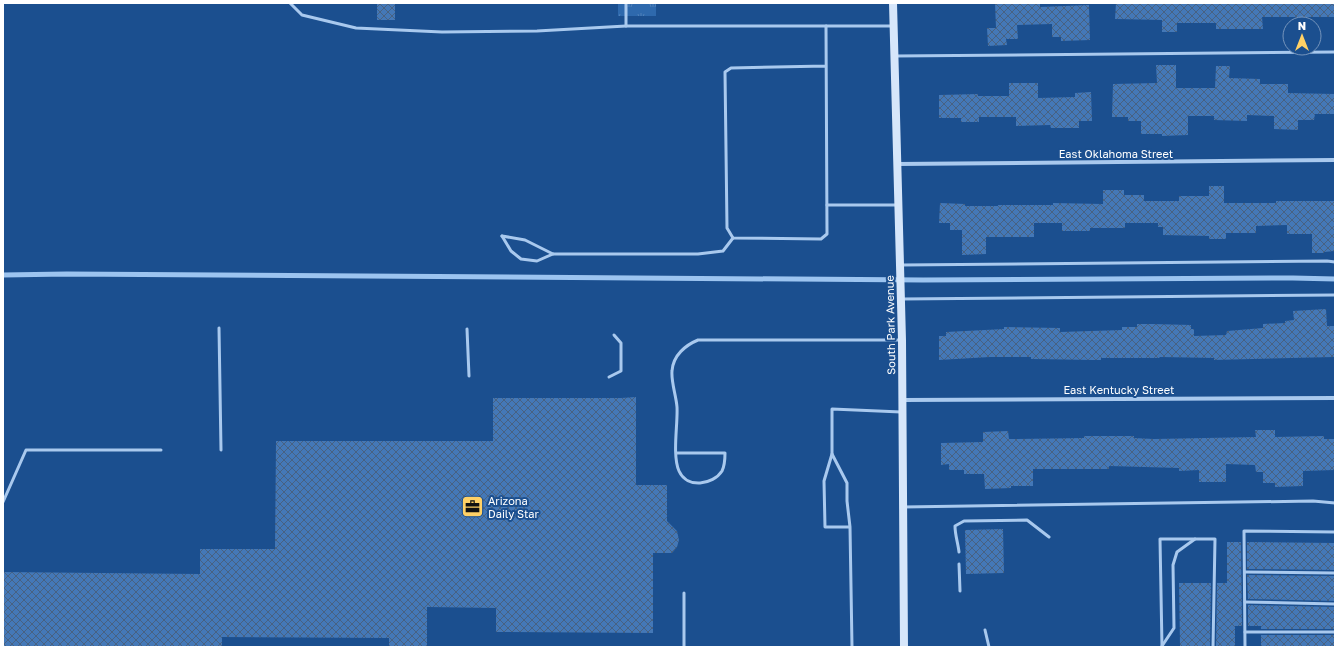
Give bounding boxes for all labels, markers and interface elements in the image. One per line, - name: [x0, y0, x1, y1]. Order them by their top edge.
- north arrow: [1282, 16, 1322, 56]
- text: N: [1298, 19, 1306, 32]
- street label: East Oklahoma Street: [1059, 147, 1173, 160]
- street label: South Park Avenue: [883, 275, 897, 375]
- street label: East Kentucky Street: [1063, 383, 1175, 396]
- office icon: Arizona Daily Star: [459, 493, 485, 519]
- place label: Arizona Daily Star: [488, 494, 540, 520]

